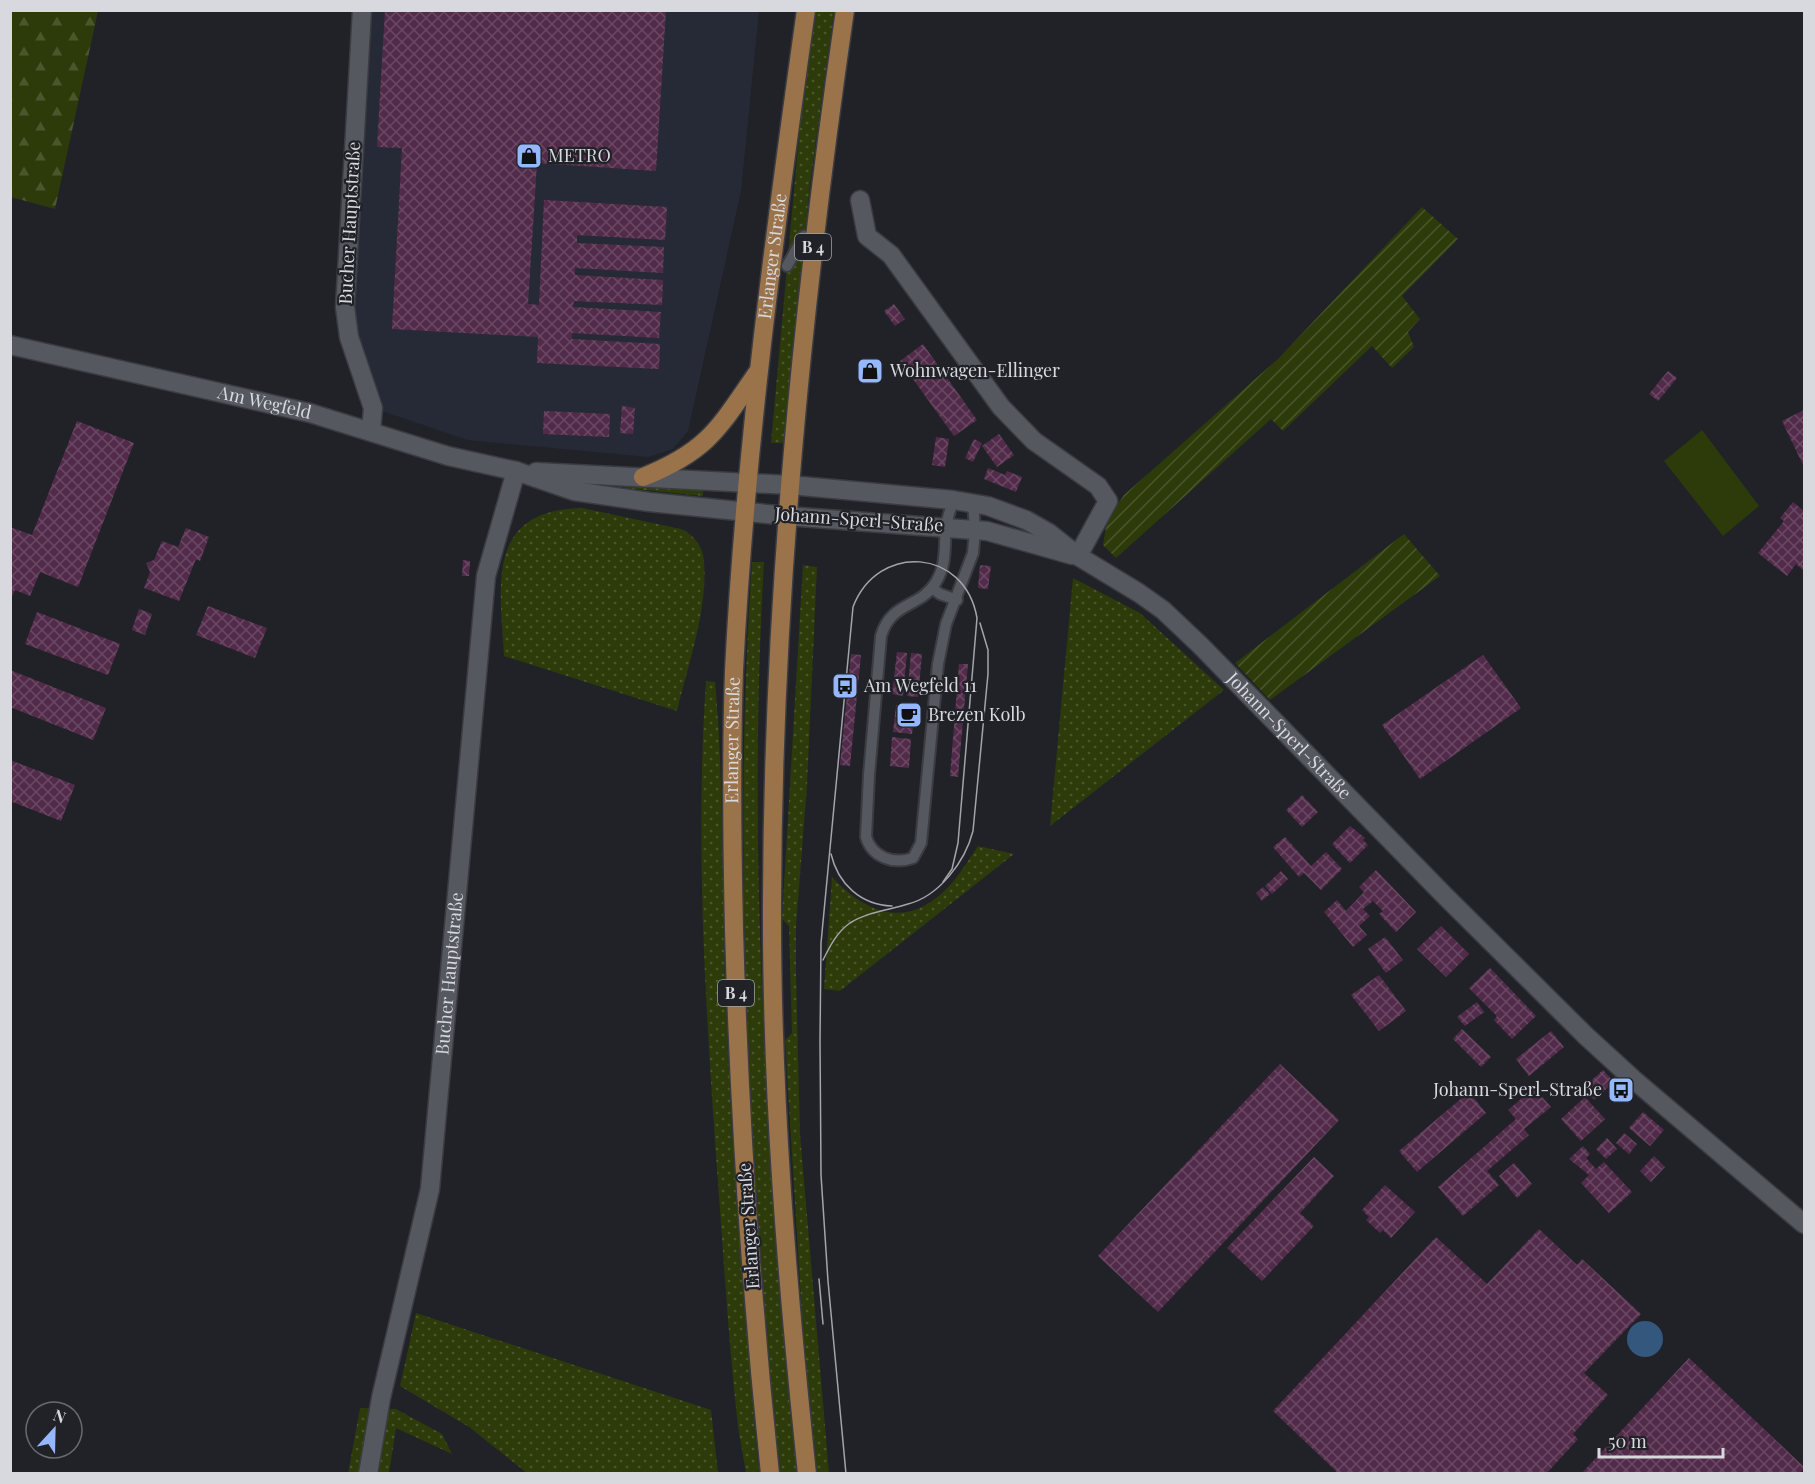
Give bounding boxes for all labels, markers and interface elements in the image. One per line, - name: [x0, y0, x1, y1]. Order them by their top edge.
- street label: Bucher Hauptstraße: [333, 141, 365, 305]
- shop icon: METRO: [514, 141, 544, 171]
- place label: METRO: [548, 143, 611, 167]
- street label: Erlanger Straße: [752, 192, 792, 320]
- road number: B 4: [795, 234, 831, 260]
- shop icon: Wohnwagen-Ellinger: [855, 356, 885, 386]
- place label: Wohnwagen-Ellinger: [889, 358, 1060, 382]
- street label: Am Wegfeld: [215, 379, 314, 424]
- street label: Johann-Sperl-Straße: [773, 501, 944, 537]
- street label: Johann-Sperl-Straße: [1221, 666, 1357, 804]
- bus stop icon: Am Wegfeld 11: [830, 671, 860, 701]
- place label: Am Wegfeld 11: [863, 673, 977, 697]
- street label: Erlanger Straße: [719, 677, 745, 804]
- cafe icon: Brezen Kolb: [894, 700, 924, 730]
- place label: Brezen Kolb: [928, 702, 1026, 726]
- street label: Bucher Hauptstraße: [429, 891, 468, 1056]
- road number: B 4: [718, 980, 754, 1006]
- bus stop icon: Johann-Sperl-Straße: [1606, 1075, 1636, 1105]
- place label: Johann-Sperl-Straße: [1432, 1077, 1602, 1101]
- street label: Erlanger Straße: [732, 1162, 764, 1290]
- north arrow: [24, 1400, 84, 1460]
- text: N: [51, 1404, 70, 1428]
- scale bar: [1599, 1421, 1724, 1459]
- text: 50 m: [1608, 1429, 1647, 1453]

